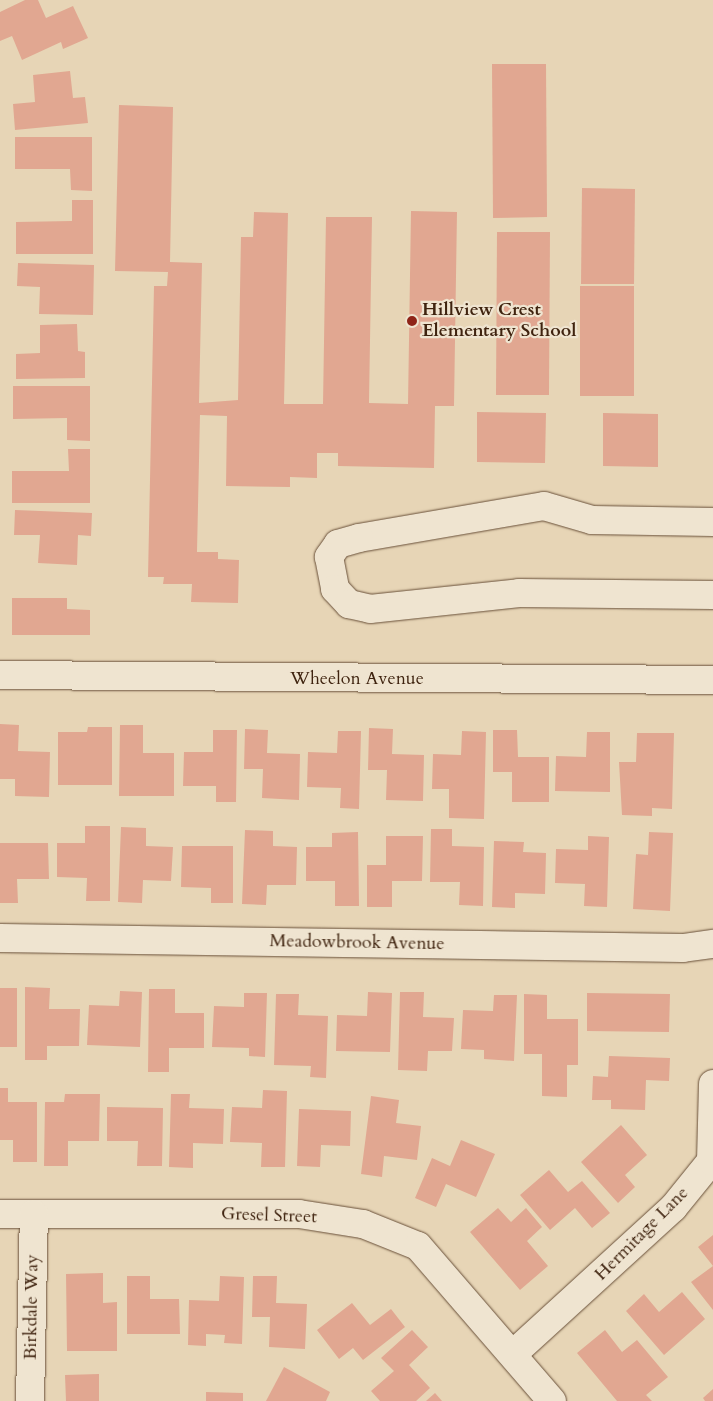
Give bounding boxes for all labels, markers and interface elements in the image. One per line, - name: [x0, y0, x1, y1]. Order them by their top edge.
- place label: Hillview Crest Elementary School: [422, 300, 576, 342]
- marker: Hillview Crest Elementary School: [406, 315, 418, 327]
- street label: Wheelon Avenue: [290, 668, 424, 690]
- street label: Meadowbrook Avenue: [269, 931, 445, 955]
- street label: Hermitage Lane: [591, 1183, 693, 1285]
- street label: Gresel Street: [221, 1204, 317, 1228]
- street label: Birkdale Way: [20, 1254, 44, 1360]

